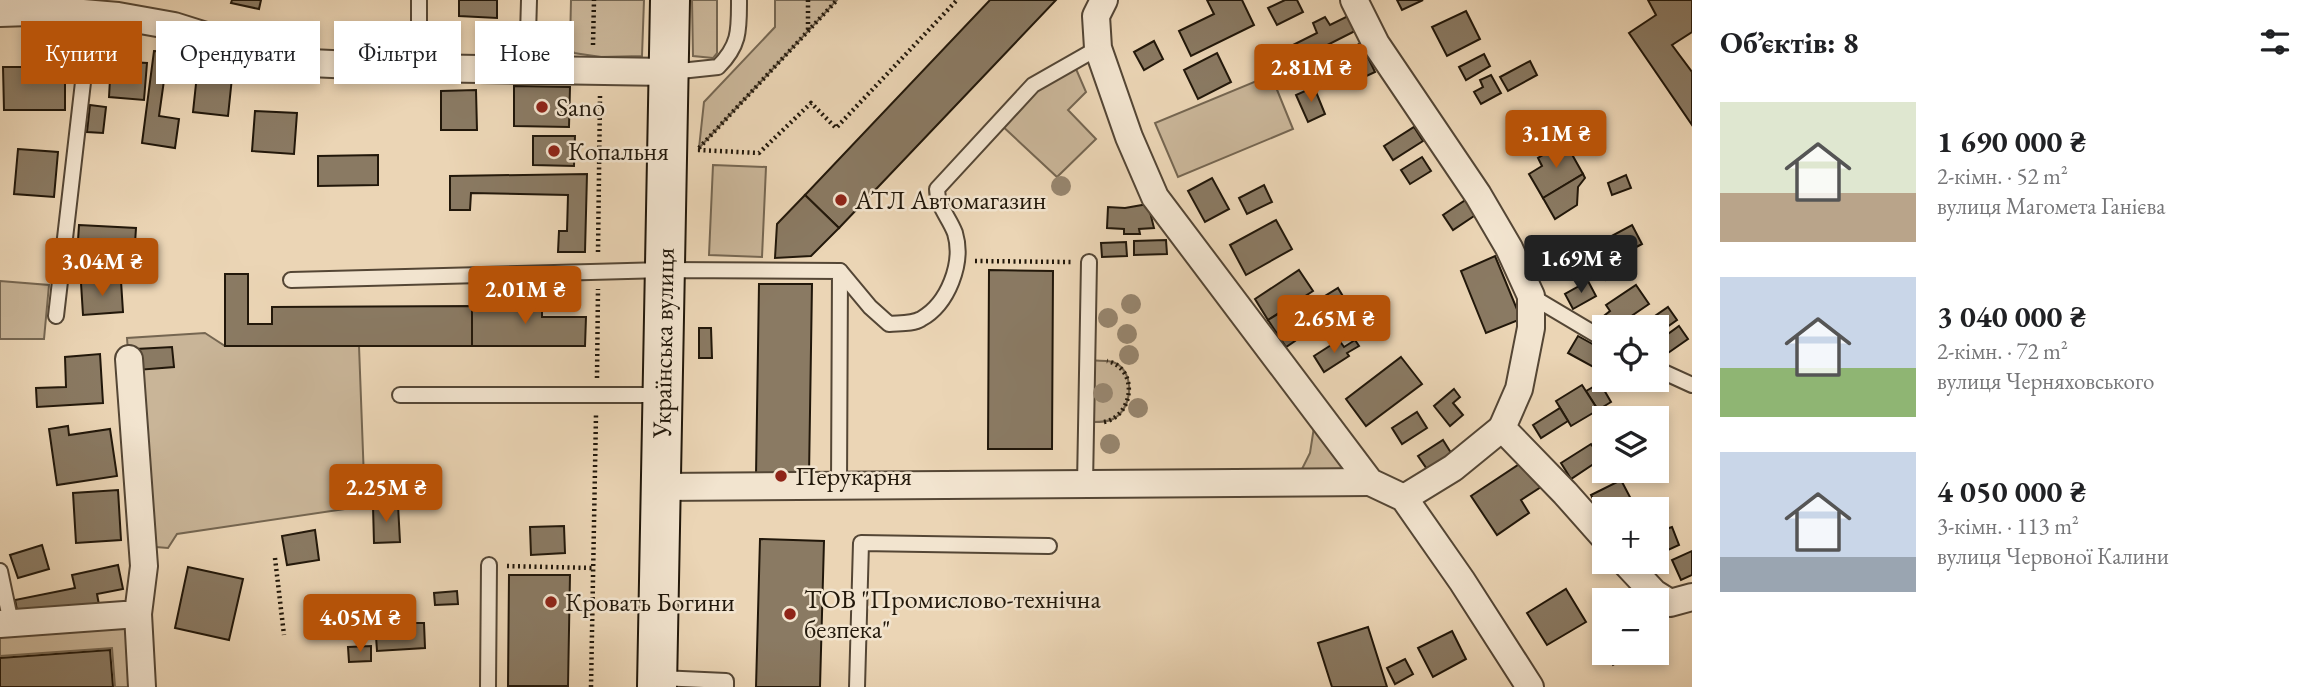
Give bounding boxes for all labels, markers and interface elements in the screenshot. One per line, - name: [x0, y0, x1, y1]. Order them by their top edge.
- chip: Купити: [21, 21, 142, 84]
- chip: Орендувати: [156, 21, 320, 84]
- chip: Фільтри: [334, 21, 461, 84]
- chip: Нове: [475, 21, 574, 84]
- text: Об’єктів: 8: [1720, 23, 1859, 62]
- icon: filters: [2256, 23, 2294, 61]
- pin: 2.81M ₴: [1246, 44, 1376, 104]
- text: 2.81M ₴: [1270, 52, 1352, 82]
- place label: Sano: [556, 90, 605, 124]
- marker: Sano: [534, 99, 550, 115]
- pin: 3.1M ₴: [1499, 110, 1613, 170]
- text: 3.1M ₴: [1521, 118, 1591, 148]
- text: 1 690 000 ₴: [1937, 122, 2086, 161]
- icon: home: [1776, 130, 1860, 214]
- place label: Копальня: [568, 134, 669, 168]
- marker: Копальня: [546, 143, 562, 159]
- text: 2-кімн. · 52 m²: [1937, 161, 2068, 191]
- place label: АТЛ Автомагазин: [854, 183, 1046, 217]
- text: вулиця Магомета Ганієва: [1937, 191, 2165, 221]
- marker: АТЛ Автомагазин: [833, 192, 849, 208]
- pin: 1.69M ₴: [1516, 236, 1646, 295]
- pin: 3.04M ₴: [37, 238, 167, 298]
- text: 1.69M ₴: [1540, 243, 1622, 273]
- text: 3.04M ₴: [61, 246, 143, 276]
- street label: Українська вулиця: [644, 247, 682, 440]
- pin: 2.01M ₴: [460, 266, 590, 326]
- text: 2.01M ₴: [484, 274, 566, 304]
- pin: 2.65M ₴: [1269, 296, 1399, 355]
- text: 3 040 000 ₴: [1937, 297, 2086, 336]
- text: 2.65M ₴: [1293, 303, 1375, 333]
- icon: home: [1776, 305, 1860, 389]
- map controls: [1592, 315, 1669, 665]
- button: locate: [1592, 315, 1669, 392]
- text: 2-кімн. · 72 m²: [1937, 336, 2068, 366]
- text: вулиця Черняховського: [1937, 366, 2154, 396]
- button: layers: [1592, 406, 1669, 483]
- place label: Перукарня: [795, 459, 912, 493]
- pin: 2.25M ₴: [321, 464, 451, 524]
- marker: Перукарня: [773, 468, 789, 484]
- text: 2.25M ₴: [345, 472, 427, 502]
- text: 4 050 000 ₴: [1937, 472, 2086, 511]
- icon: home: [1776, 480, 1860, 564]
- button: +: [1592, 497, 1669, 574]
- text: 3-кімн. · 113 m²: [1937, 511, 2079, 541]
- text: вулиця Червоної Калини: [1937, 541, 2169, 571]
- place label: ТОВ "Промислово-технічна безпека": [804, 582, 1101, 646]
- place label: Кровать Богини: [565, 585, 735, 619]
- button: −: [1592, 588, 1669, 665]
- pin: 4.05M ₴: [295, 594, 425, 654]
- marker: Кровать Богини: [543, 594, 559, 610]
- text: 4.05M ₴: [319, 602, 401, 632]
- marker: ТОВ "Промислово-технічна безпека": [782, 606, 798, 622]

